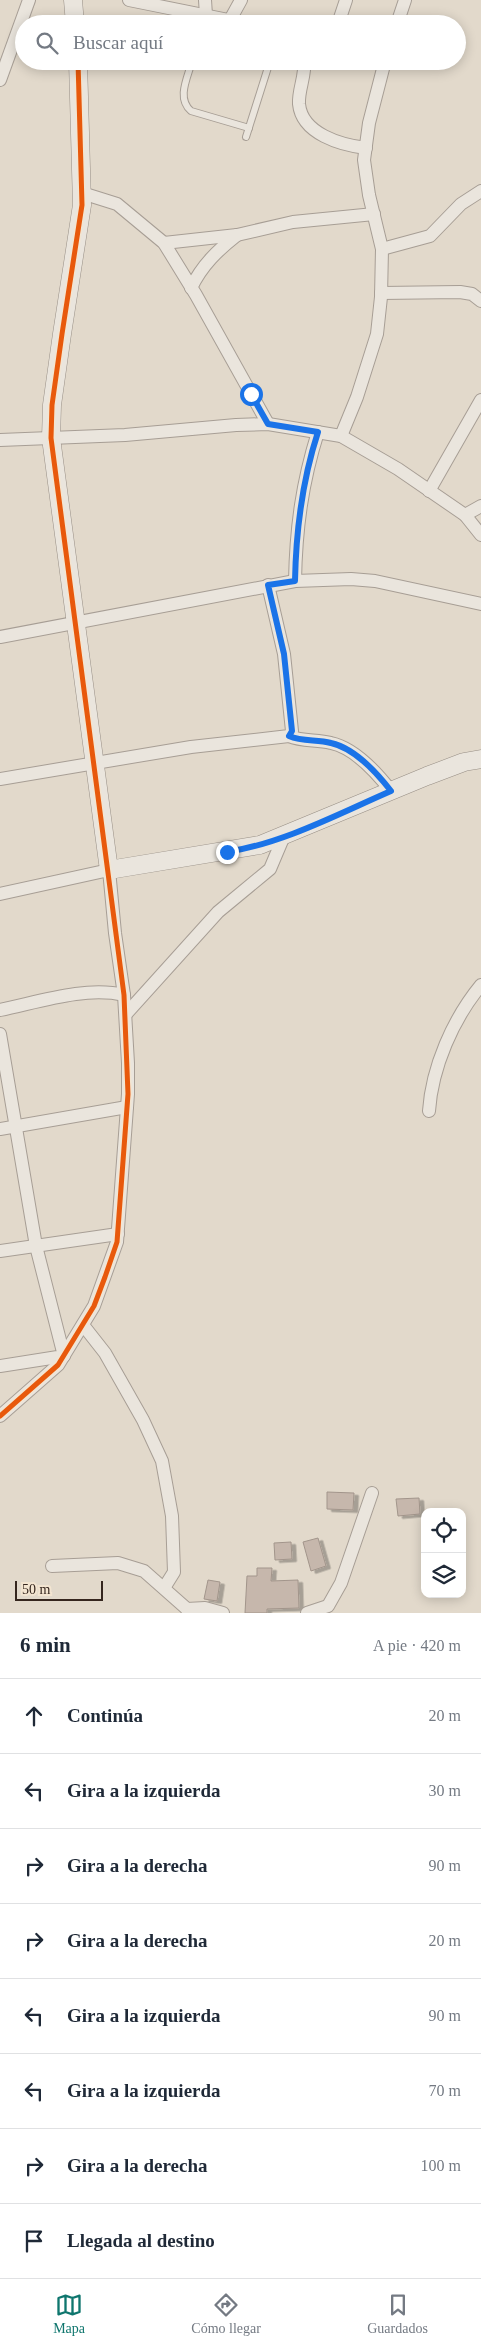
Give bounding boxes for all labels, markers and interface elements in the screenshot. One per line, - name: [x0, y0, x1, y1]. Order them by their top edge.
- search box: [15, 15, 466, 70]
- icon: search: [33, 29, 61, 57]
- text: Buscar aquí: [73, 32, 163, 53]
- route start: [240, 383, 263, 406]
- route end: [216, 841, 239, 864]
- map controls: [421, 1508, 466, 1598]
- button: locate: [421, 1508, 466, 1553]
- button: layers: [421, 1553, 466, 1598]
- scale bar: [15, 1578, 102, 1601]
- text: 50 m: [22, 1582, 50, 1597]
- text: 6 min: [20, 1633, 71, 1657]
- text: A pie · 420 m: [373, 1637, 461, 1654]
- icon: ahead: [20, 1702, 48, 1730]
- text: Continúa: [67, 1705, 143, 1726]
- text: 20 m: [429, 1707, 461, 1724]
- icon: left: [20, 1777, 48, 1805]
- text: Gira a la izquierda: [67, 1780, 221, 1801]
- text: 30 m: [429, 1782, 461, 1799]
- icon: right: [20, 1852, 48, 1880]
- text: Gira a la derecha: [67, 1855, 208, 1876]
- text: 90 m: [429, 1857, 461, 1874]
- icon: right: [20, 1927, 48, 1955]
- text: Gira a la derecha: [67, 1930, 208, 1951]
- text: 20 m: [429, 1932, 461, 1949]
- icon: left: [20, 2002, 48, 2030]
- text: Gira a la izquierda: [67, 2005, 221, 2026]
- text: 90 m: [429, 2007, 461, 2024]
- icon: left: [20, 2077, 48, 2105]
- text: Gira a la izquierda: [67, 2080, 221, 2101]
- text: 70 m: [429, 2082, 461, 2099]
- icon: right: [20, 2152, 48, 2180]
- text: Gira a la derecha: [67, 2155, 208, 2176]
- text: 100 m: [421, 2157, 461, 2174]
- icon: arrive: [20, 2227, 48, 2255]
- text: Llegada al destino: [67, 2230, 215, 2251]
- tab: Mapa: [53, 2291, 85, 2337]
- tab: Cómo llegar: [191, 2291, 261, 2337]
- tab: Guardados: [367, 2291, 428, 2337]

